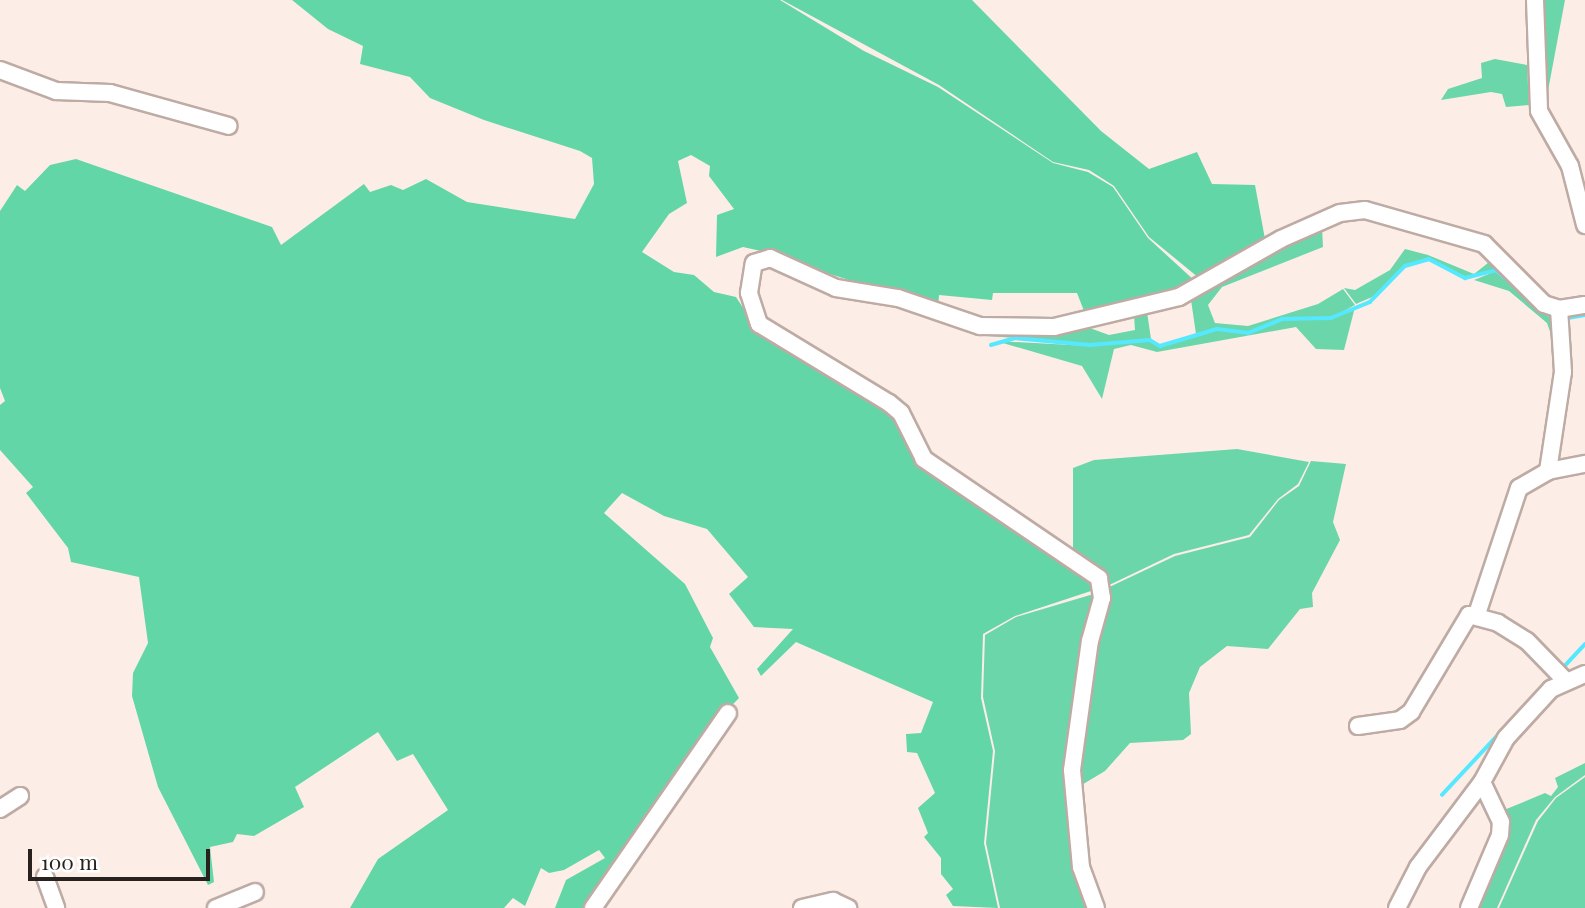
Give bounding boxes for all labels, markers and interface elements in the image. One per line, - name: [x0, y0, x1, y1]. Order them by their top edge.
- scale bar: [32, 834, 214, 878]
- text: 100 m: [41, 847, 98, 875]

